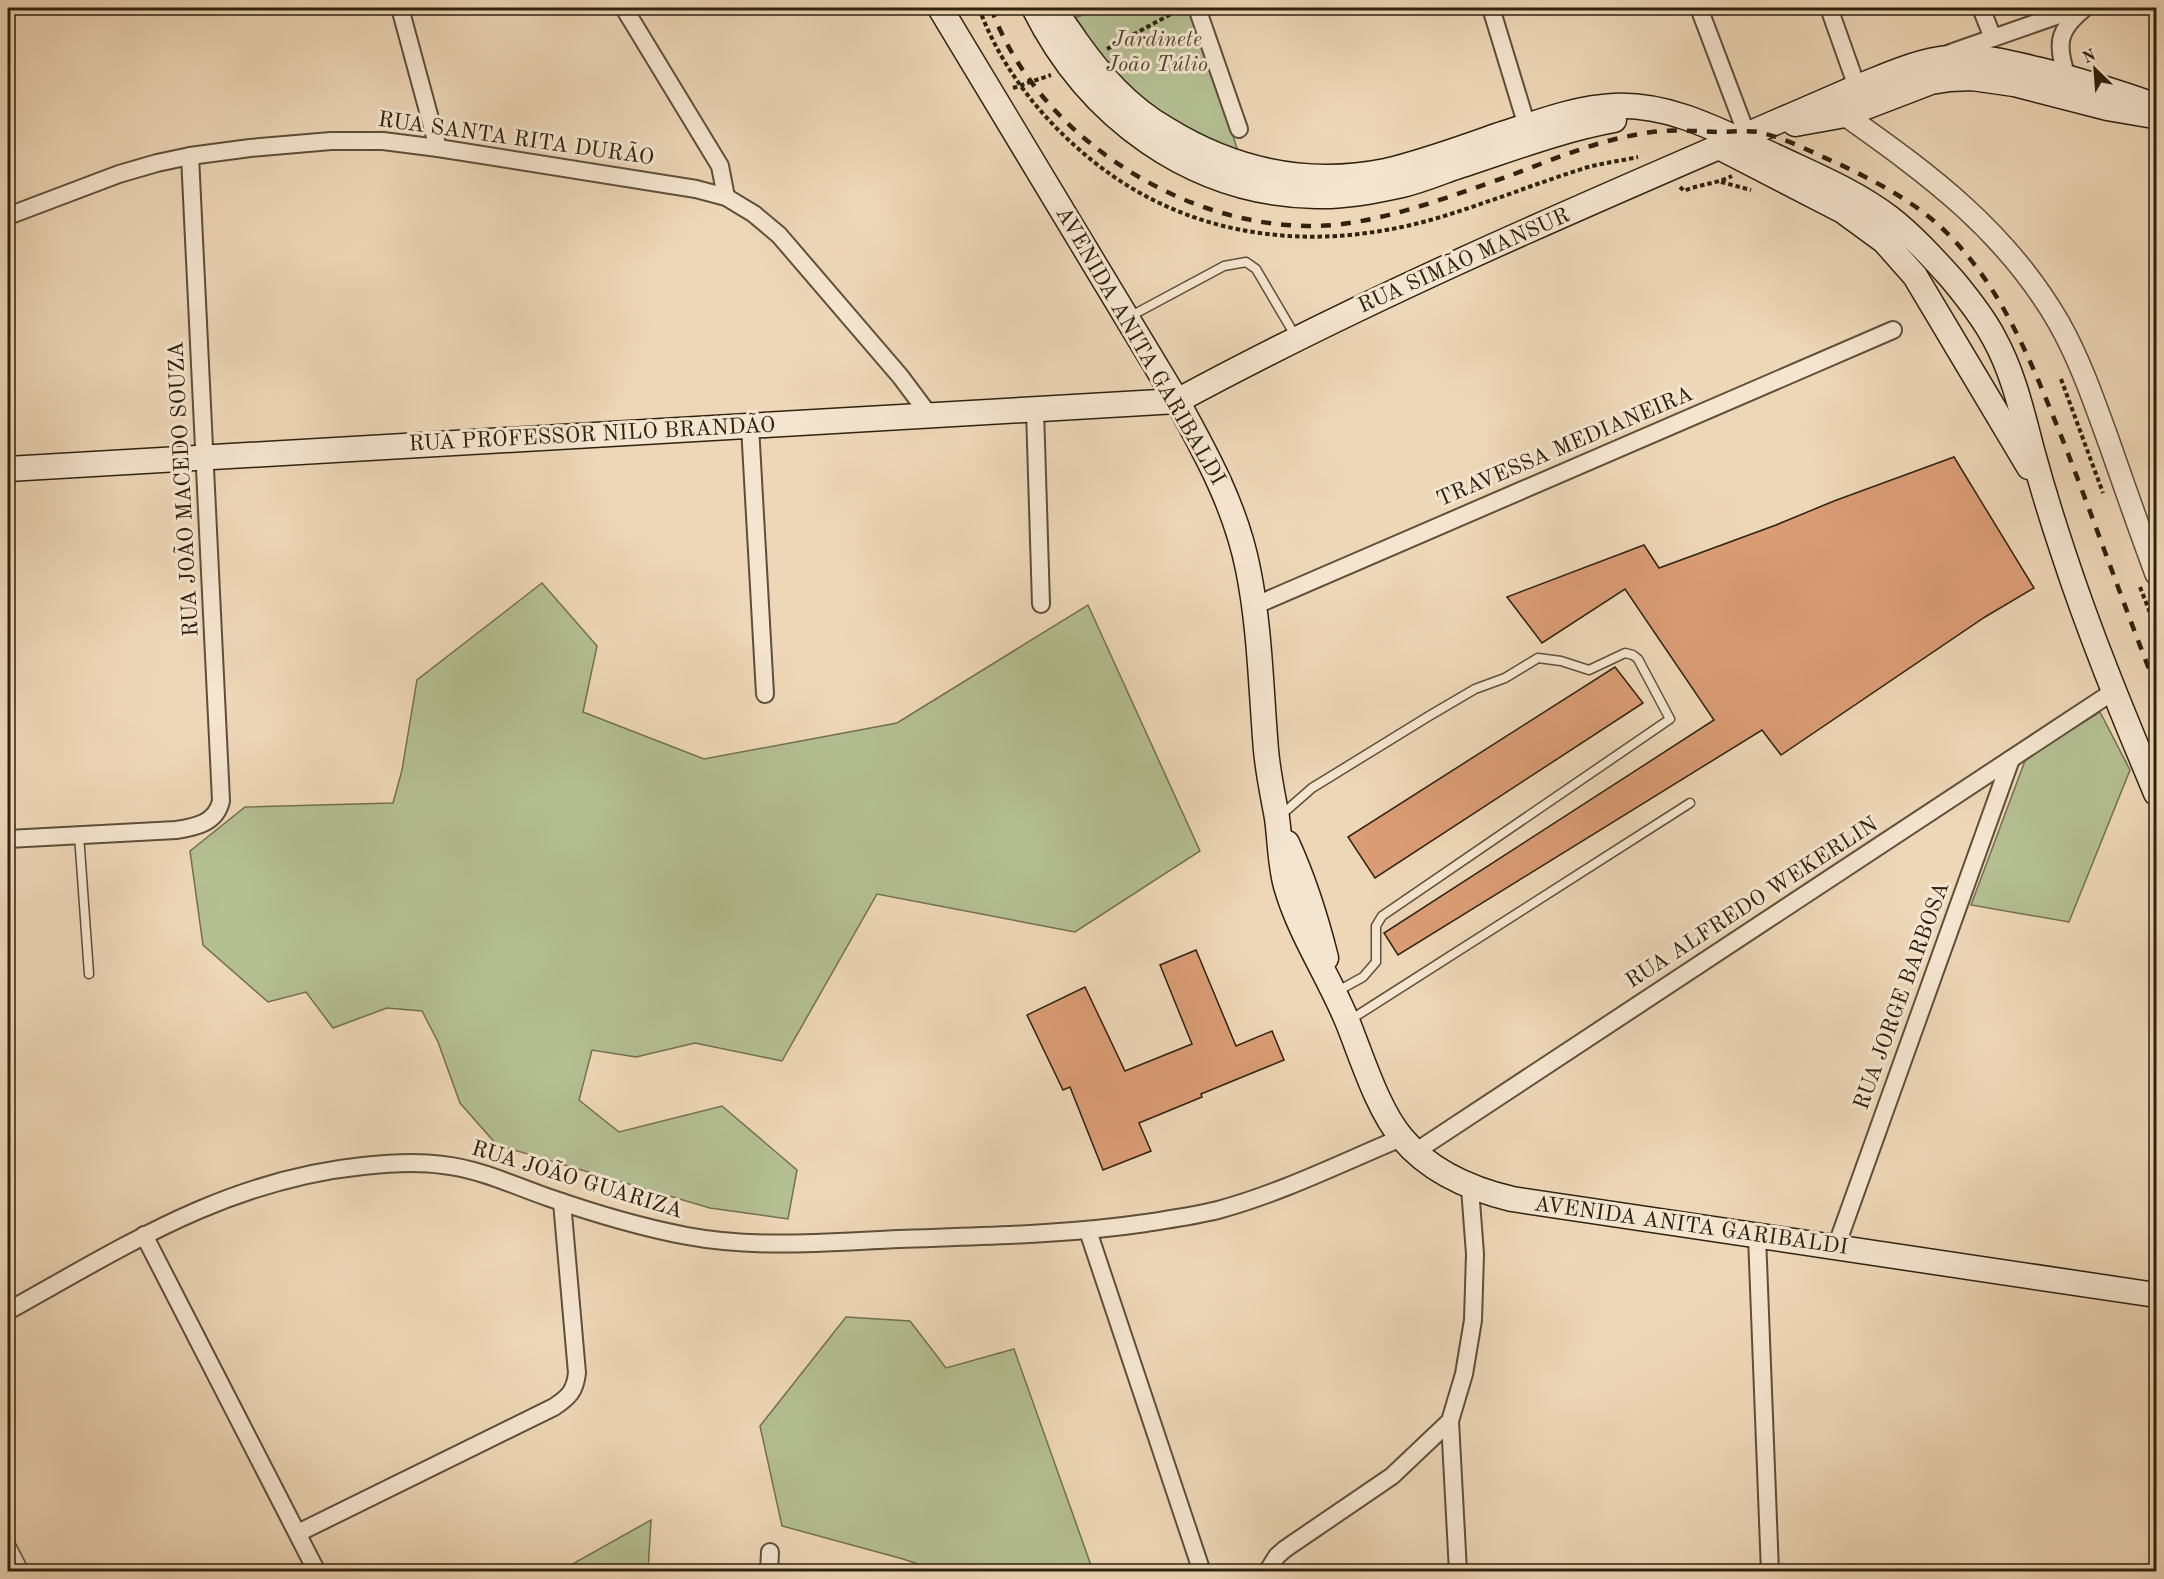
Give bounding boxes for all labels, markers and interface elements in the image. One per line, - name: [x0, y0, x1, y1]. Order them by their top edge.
- park label: Jardinete João Túlio: [1106, 29, 1208, 76]
- north arrow: [2065, 39, 2125, 99]
- text: N: [2081, 47, 2099, 67]
- street label: RUA SANTA RITA DURÃO: [377, 106, 656, 169]
- street label: RUA SIMÃO MANSUR: [1354, 201, 1573, 318]
- street label: AVENIDA ANITA GARIBALDI: [1051, 203, 1229, 489]
- street label: RUA JOÃO MACEDO SOUZA: [162, 341, 203, 637]
- street label: TRAVESSA MEDIANEIRA: [1434, 383, 1697, 511]
- street label: RUA PROFESSOR NILO BRANDÃO: [408, 411, 776, 456]
- street label: RUA ALFREDO WEKERLIN: [1622, 813, 1882, 993]
- street label: RUA JORGE BARBOSA: [1851, 879, 1954, 1113]
- street label: RUA JOÃO GUARIZA: [469, 1135, 686, 1223]
- street label: AVENIDA ANITA GARIBALDI: [1532, 1193, 1850, 1259]

